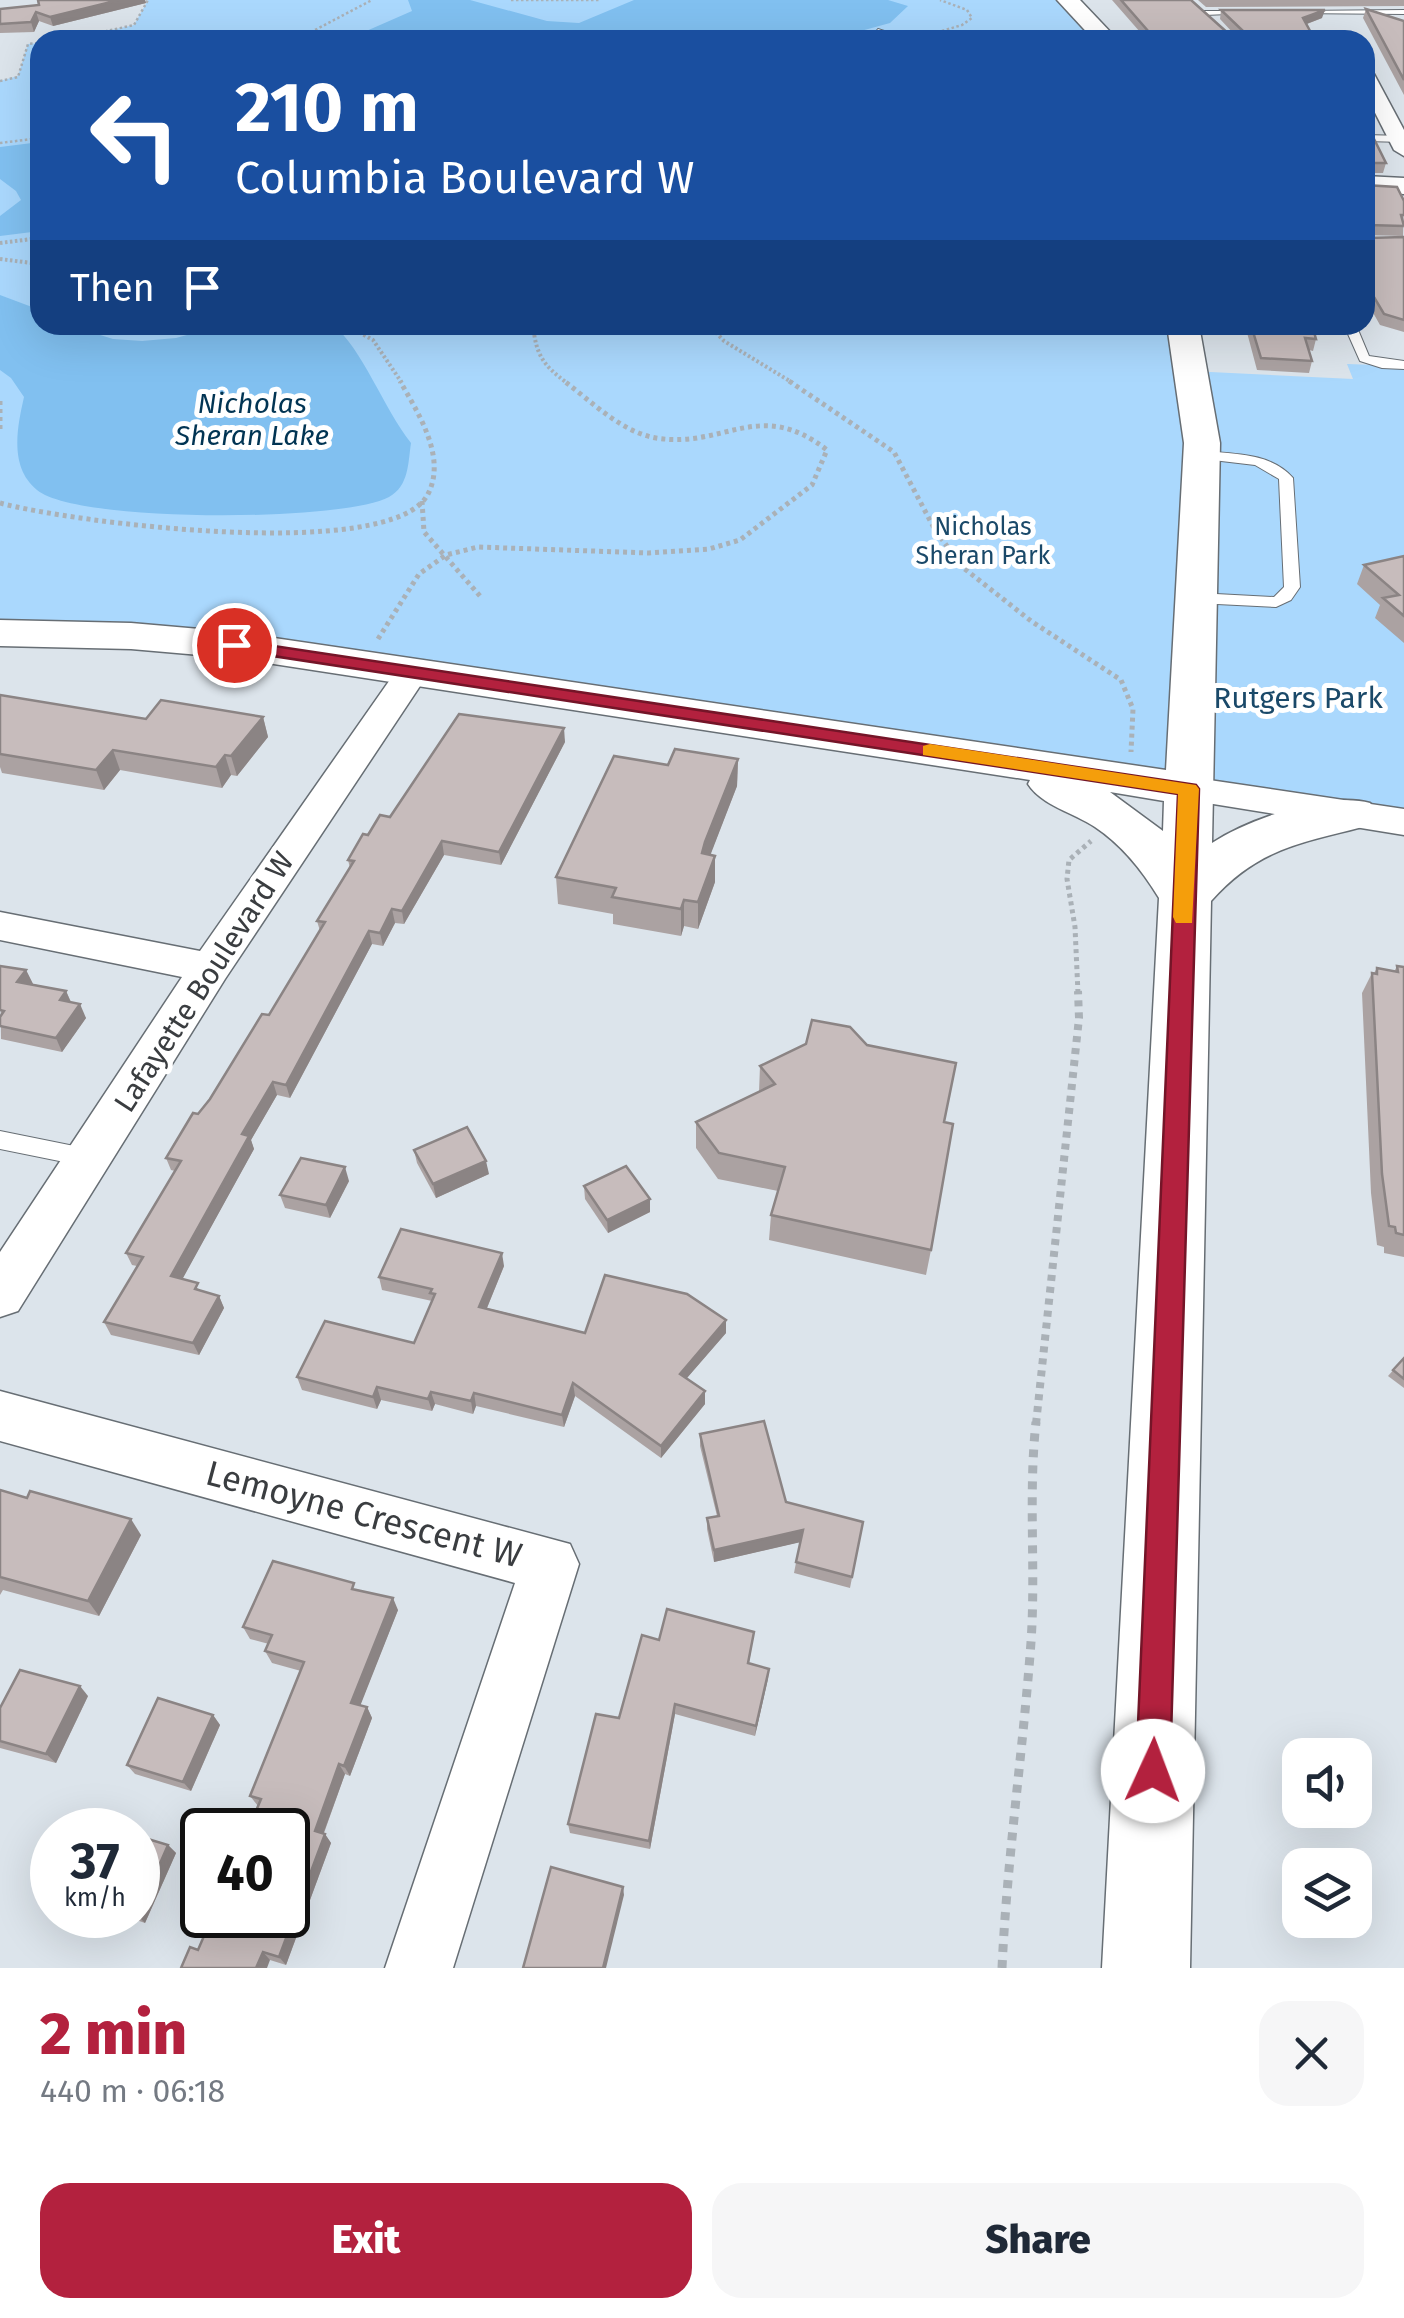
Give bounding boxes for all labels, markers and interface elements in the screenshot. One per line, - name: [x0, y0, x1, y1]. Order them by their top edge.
- text: 210 m: [235, 66, 419, 150]
- icon: left: [70, 70, 200, 200]
- text: Columbia Boulevard W: [235, 151, 694, 205]
- icon: arrive: [175, 260, 230, 315]
- text: Then: [70, 265, 155, 311]
- water label: Nicholas Sheran Lake: [174, 387, 329, 452]
- park label: Nicholas Sheran Park: [916, 512, 1051, 571]
- pin: [192, 603, 277, 688]
- icon: arrive: [207, 618, 262, 673]
- park label: Rutgers Park: [1213, 680, 1383, 716]
- street label: Lafayette Boulevard W: [106, 845, 302, 1119]
- street label: Lemoyne Crescent W: [201, 1452, 527, 1576]
- position arrow: [1101, 1719, 1205, 1823]
- map controls: [1282, 1738, 1372, 1938]
- button: sound: [1282, 1738, 1372, 1828]
- speed limit sign: 40: [180, 1808, 310, 1938]
- text: 37: [70, 1831, 120, 1891]
- button: layers: [1282, 1848, 1372, 1938]
- text: km/h: [64, 1883, 126, 1913]
- text: 2 min: [40, 1998, 187, 2070]
- button: close: [1259, 2001, 1364, 2106]
- text: 440 m · 06:18: [40, 2072, 225, 2110]
- button: Exit: [40, 2183, 692, 2298]
- button: Share: [712, 2183, 1364, 2298]

